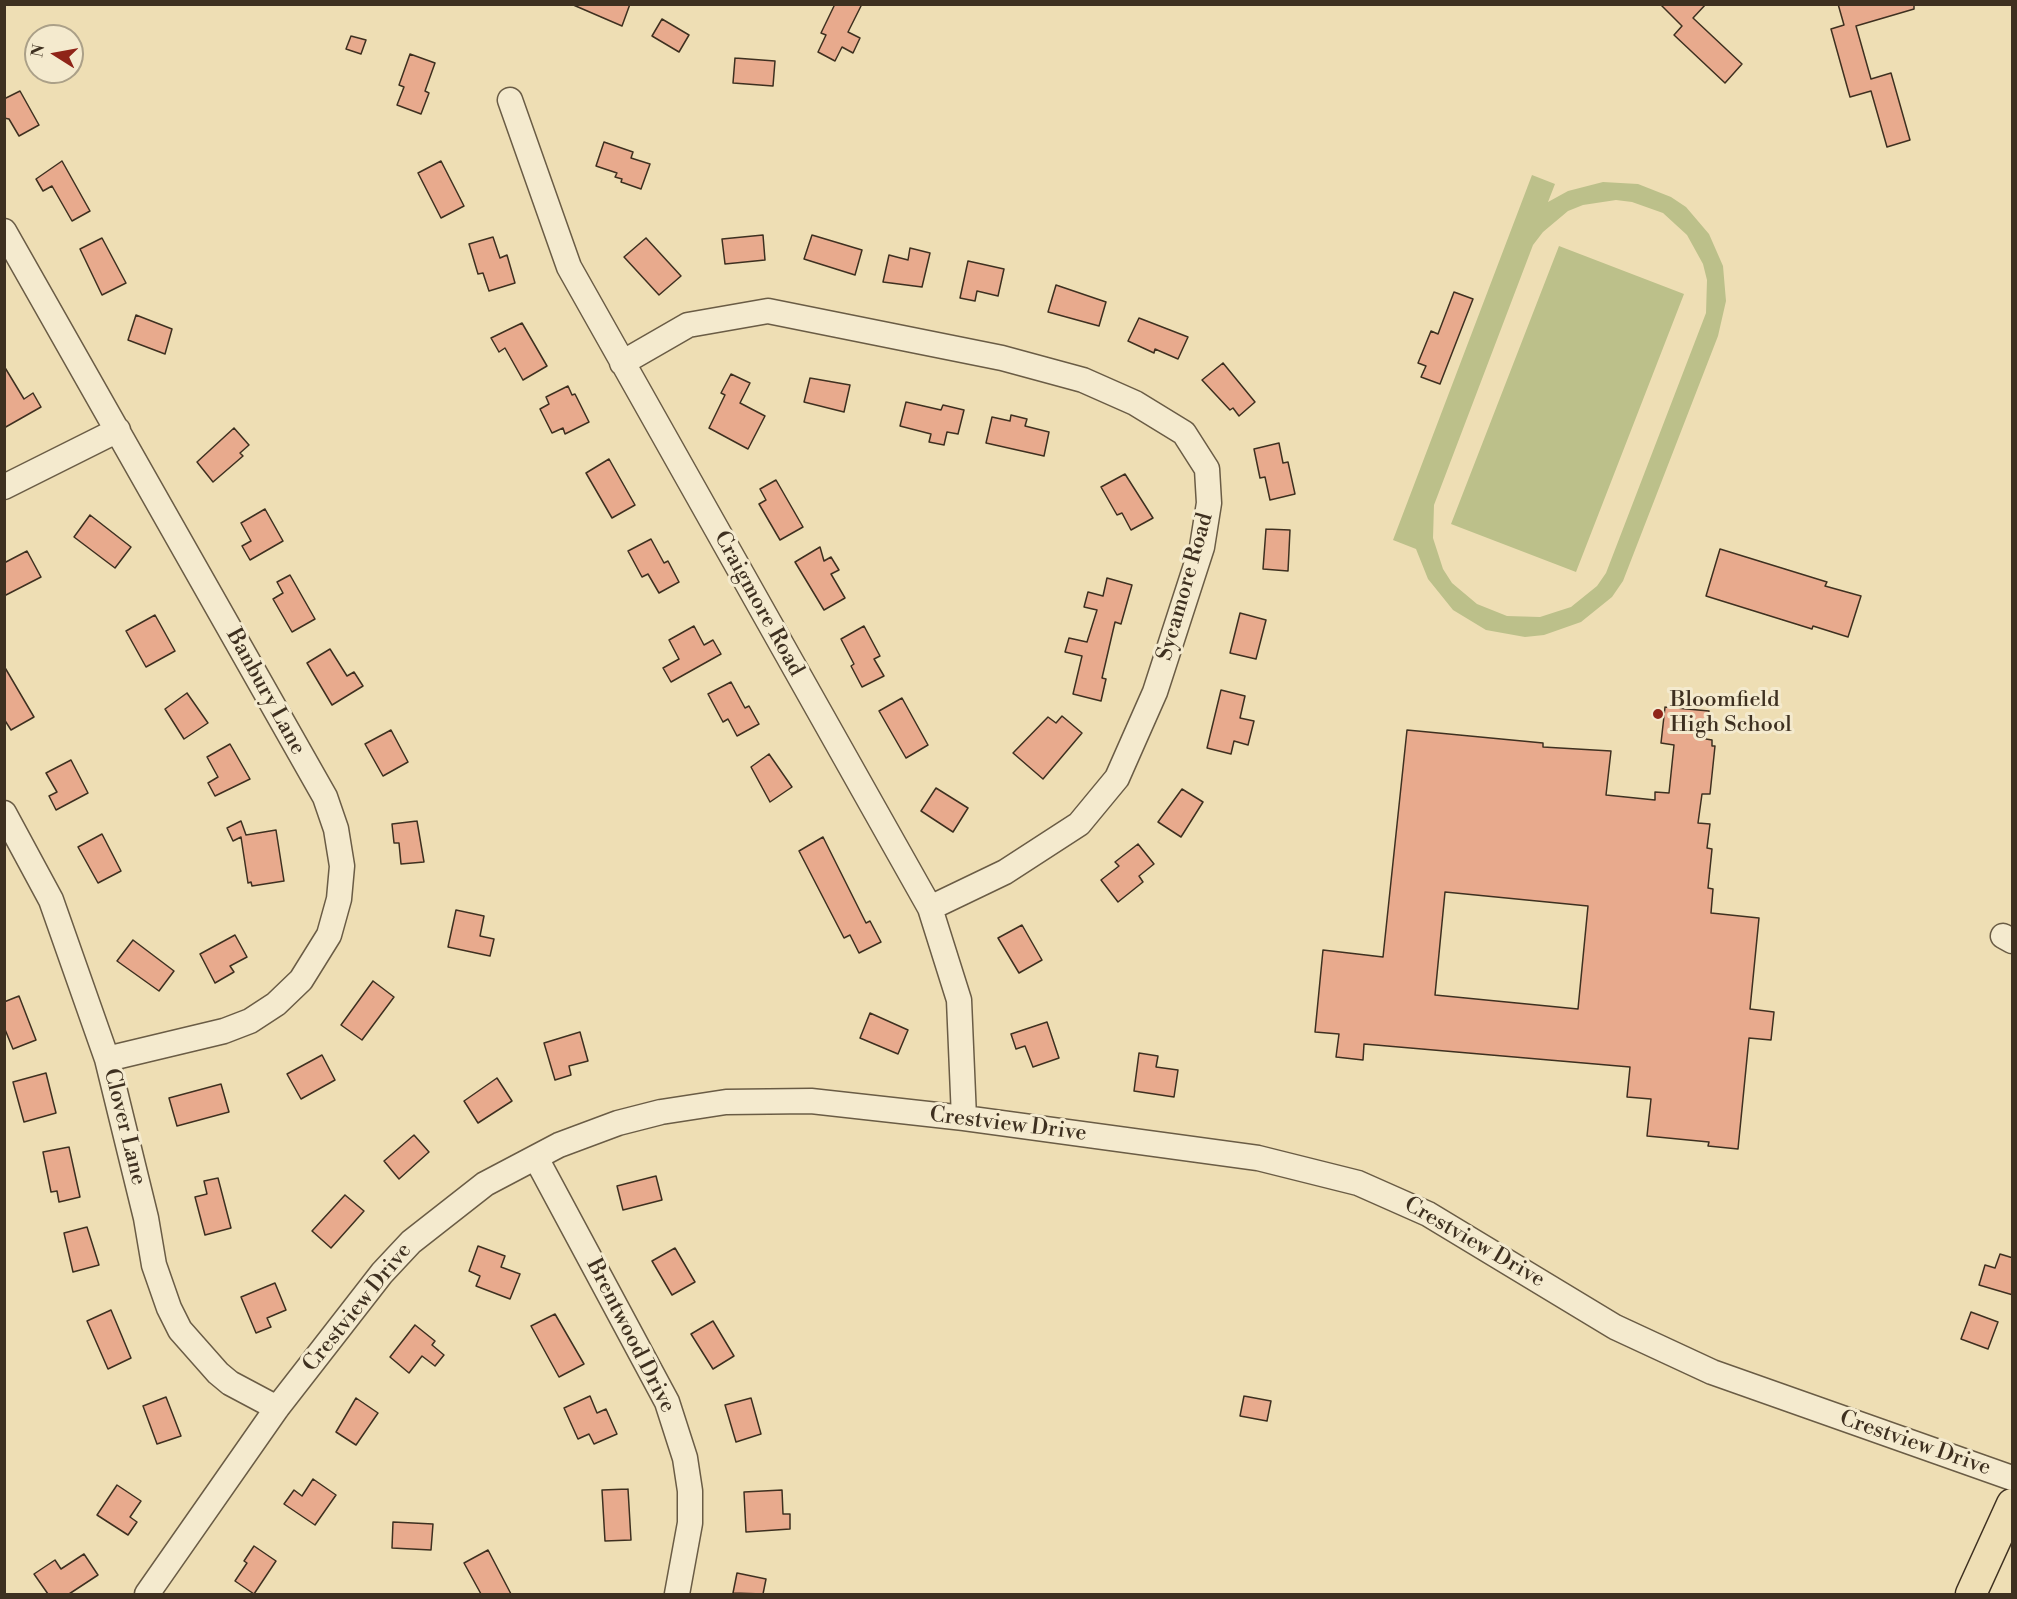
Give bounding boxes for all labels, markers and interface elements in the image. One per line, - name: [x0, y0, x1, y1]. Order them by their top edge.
- north arrow: [24, 24, 84, 84]
- text: N: [27, 43, 49, 59]
- street label: Sycamore Road: [1152, 510, 1220, 664]
- street label: Craigmore Road: [707, 527, 809, 681]
- street label: Banbury Lane: [219, 624, 311, 760]
- place label: Bloomfield High School: [1670, 688, 1792, 740]
- marker: Bloomfield High School: [1651, 707, 1665, 721]
- street label: Clover Lane: [97, 1066, 151, 1188]
- street label: Crestview Drive: [928, 1102, 1088, 1148]
- street label: Crestview Drive: [1399, 1192, 1549, 1294]
- street label: Crestview Drive: [298, 1238, 418, 1378]
- street label: Brentwood Drive: [580, 1254, 680, 1418]
- street label: Crestview Drive: [1836, 1406, 1994, 1482]

